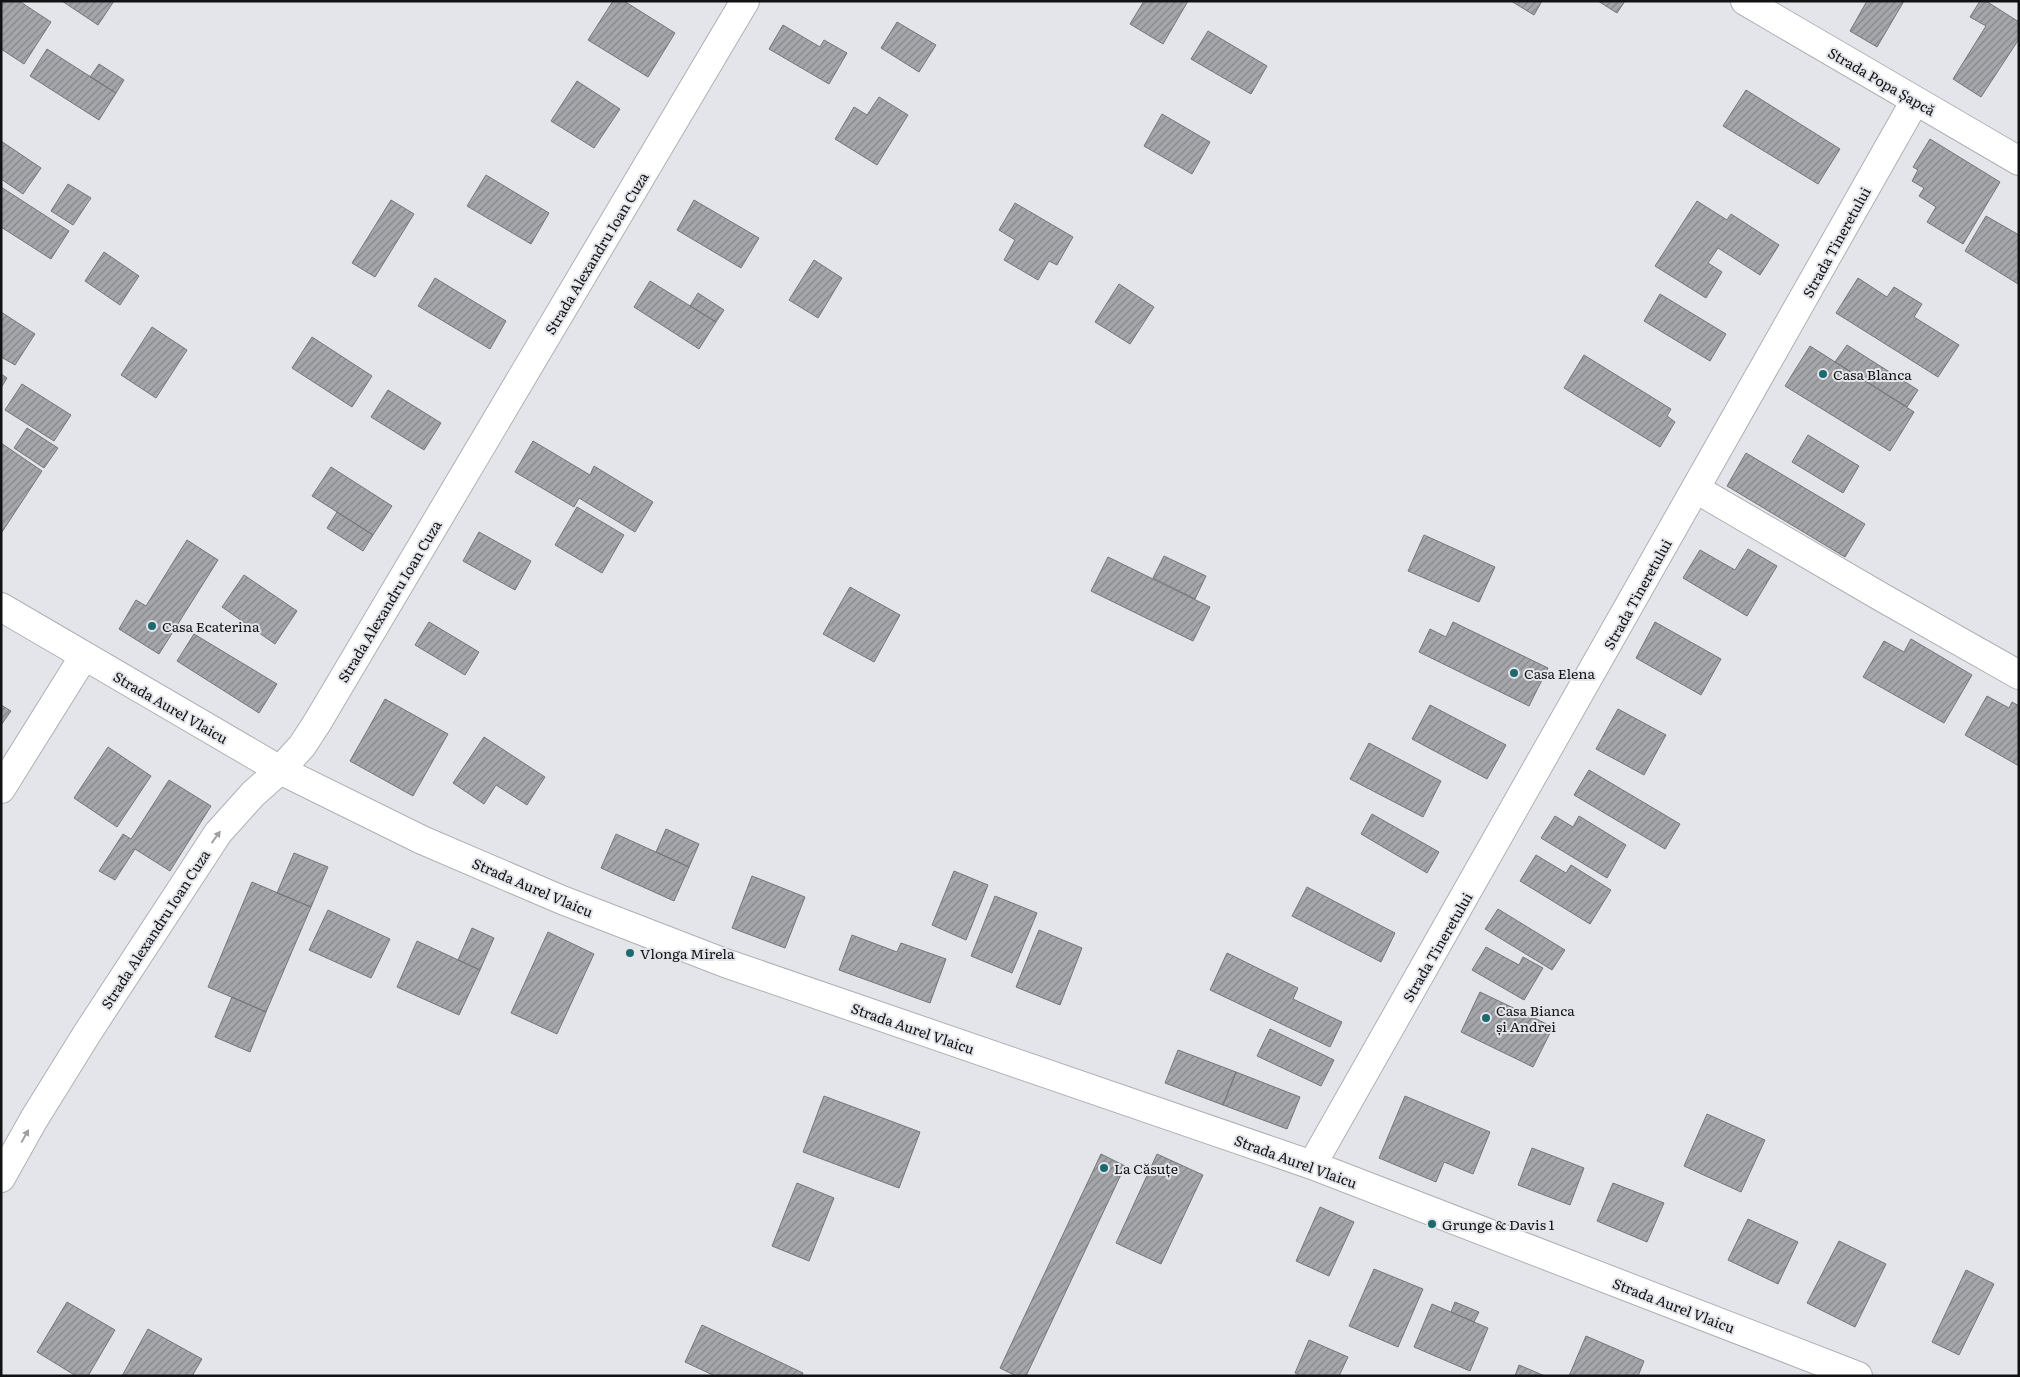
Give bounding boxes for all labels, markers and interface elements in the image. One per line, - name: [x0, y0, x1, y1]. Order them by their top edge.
- street label: Strada Popa Șapcă: [1825, 42, 1940, 120]
- street label: Strada Alexandru Ioan Cuza: [540, 168, 653, 338]
- street label: Strada Tineretului: [1797, 183, 1875, 301]
- place label: Casa Blanca: [1833, 364, 1912, 384]
- marker: Casa Blanca: [1817, 368, 1829, 380]
- street label: Strada Alexandru Ioan Cuza: [333, 516, 446, 686]
- street label: Strada Tineretului: [1598, 535, 1676, 653]
- place label: Casa Ecaterina: [162, 616, 260, 636]
- marker: Casa Ecaterina: [146, 620, 158, 632]
- place label: Casa Elena: [1524, 663, 1596, 683]
- street label: Strada Aurel Vlaicu: [110, 666, 232, 748]
- marker: Casa Elena: [1508, 667, 1520, 679]
- one-way arrow: [211, 830, 221, 843]
- street label: Strada Alexandru Ioan Cuza: [96, 845, 214, 1012]
- street label: Strada Aurel Vlaicu: [470, 853, 597, 922]
- street label: Strada Tineretului: [1397, 888, 1477, 1006]
- place label: Vlonga Mirela: [640, 943, 735, 963]
- marker: Vlonga Mirela: [624, 947, 636, 959]
- street label: Strada Aurel Vlaicu: [849, 997, 978, 1059]
- place label: Casa Bianca și Andrei: [1496, 1000, 1575, 1036]
- marker: Casa Bianca și Andrei: [1480, 1012, 1492, 1024]
- one-way arrow: [21, 1128, 29, 1143]
- street label: Strada Aurel Vlaicu: [1232, 1129, 1360, 1193]
- place label: La Căsuțe: [1114, 1158, 1178, 1178]
- marker: La Căsuțe: [1098, 1162, 1110, 1174]
- place label: Grunge & Davis 1: [1442, 1214, 1555, 1234]
- marker: Grunge & Davis 1: [1426, 1218, 1438, 1230]
- street label: Strada Aurel Vlaicu: [1610, 1272, 1738, 1338]

